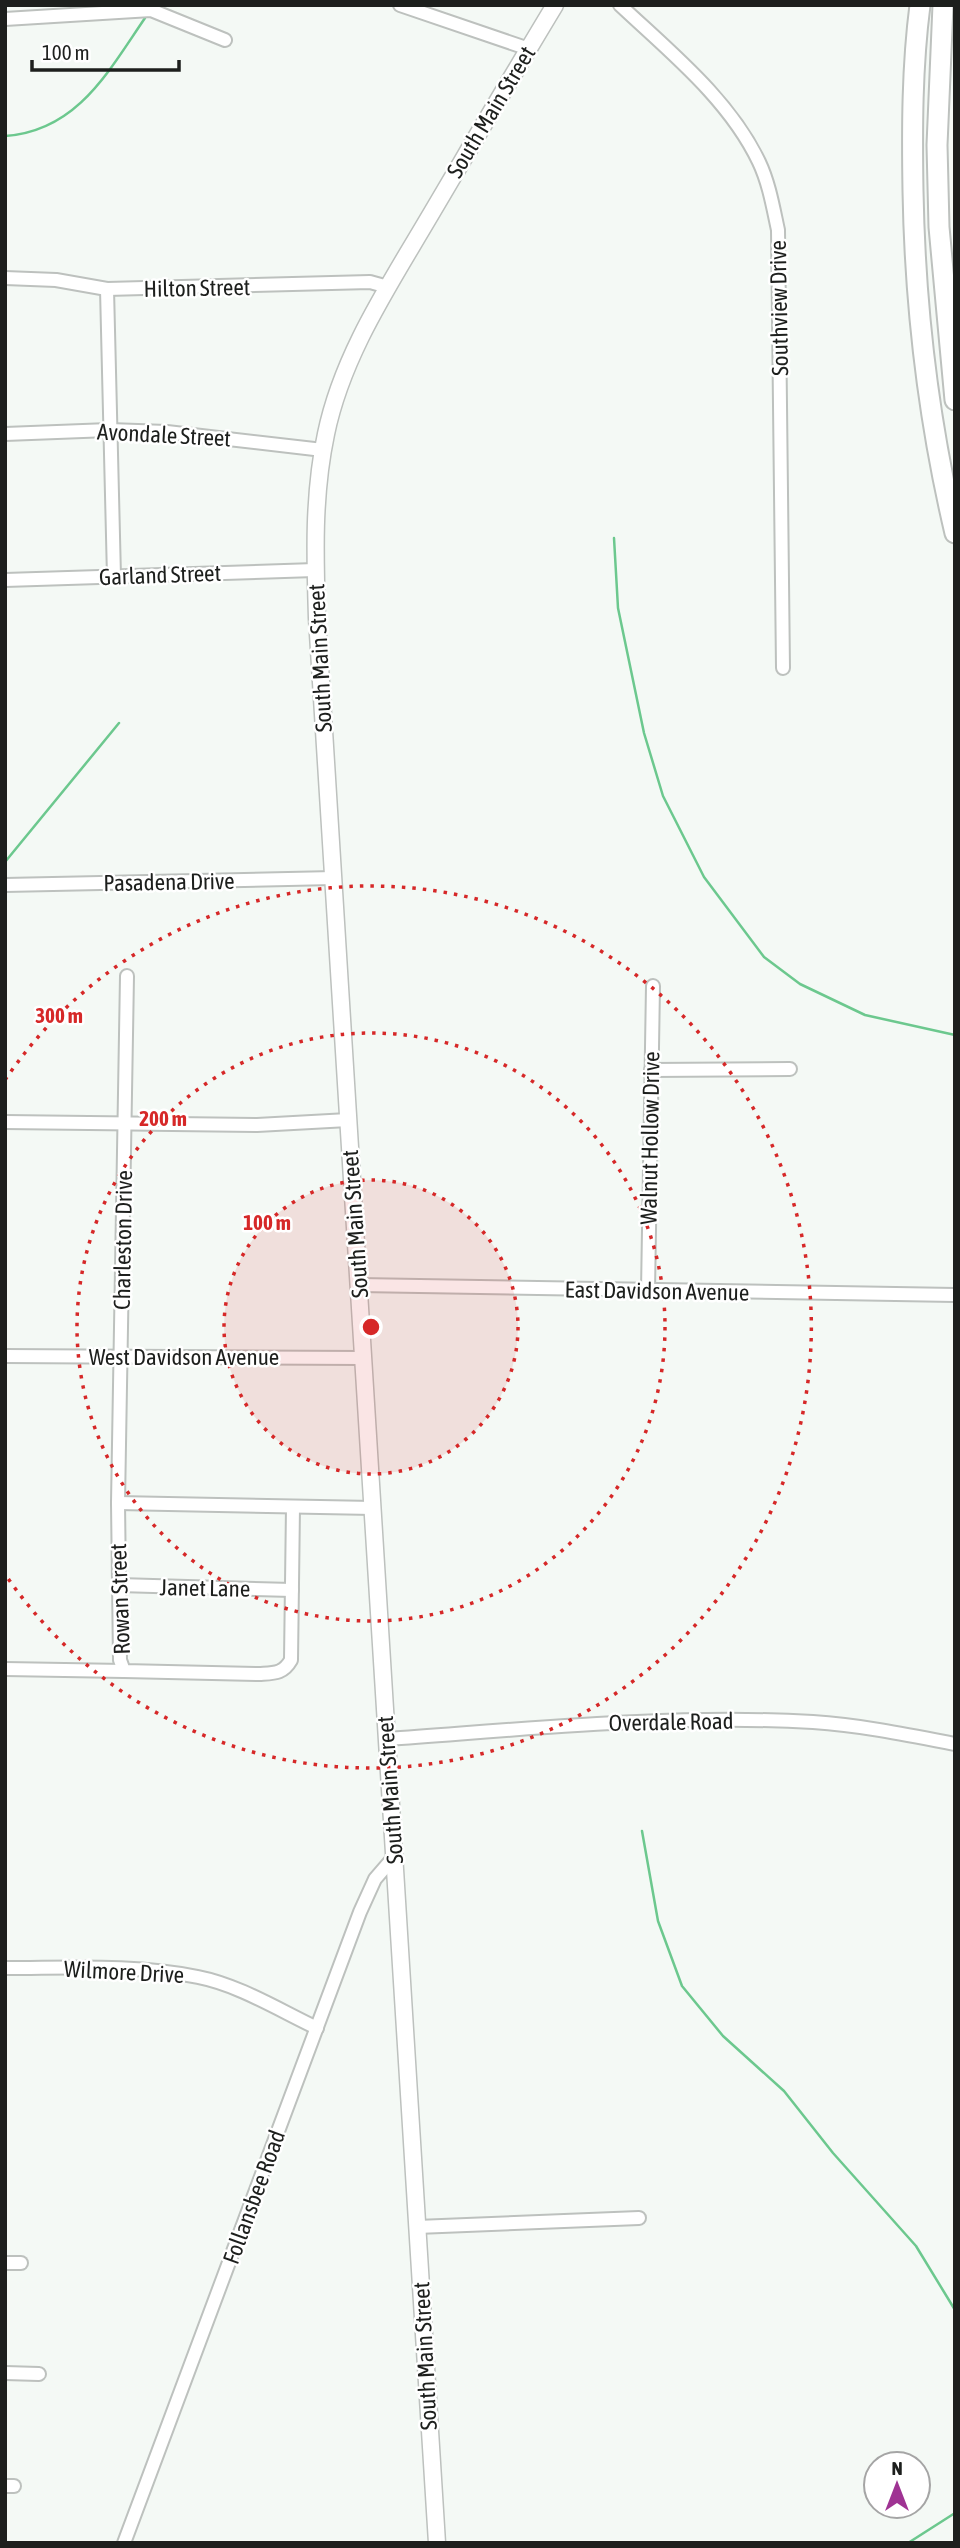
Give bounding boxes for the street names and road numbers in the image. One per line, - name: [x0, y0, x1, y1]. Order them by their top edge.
- street label: South Main Street: [442, 42, 540, 182]
- street label: Southview Drive: [765, 240, 793, 376]
- street label: Hilton Street: [143, 274, 251, 302]
- street label: Avondale Street: [96, 419, 232, 451]
- street label: Garland Street: [99, 560, 221, 590]
- street label: South Main Street: [303, 583, 337, 733]
- street label: Pasadena Drive: [103, 868, 235, 896]
- street label: Walnut Hollow Drive: [635, 1051, 665, 1225]
- street label: South Main Street: [337, 1149, 373, 1299]
- street label: Charleston Drive: [109, 1170, 137, 1310]
- street label: East Davidson Avenue: [565, 1276, 749, 1306]
- street label: West Davidson Avenue: [89, 1344, 279, 1370]
- street label: Rowan Street: [105, 1543, 135, 1655]
- street label: Janet Lane: [159, 1574, 251, 1602]
- street label: Overdale Road: [608, 1708, 734, 1736]
- street label: South Main Street: [372, 1715, 408, 1865]
- street label: Wilmore Drive: [63, 1956, 185, 1988]
- street label: Follansbee Road: [218, 2127, 290, 2267]
- street label: South Main Street: [408, 2281, 442, 2431]

